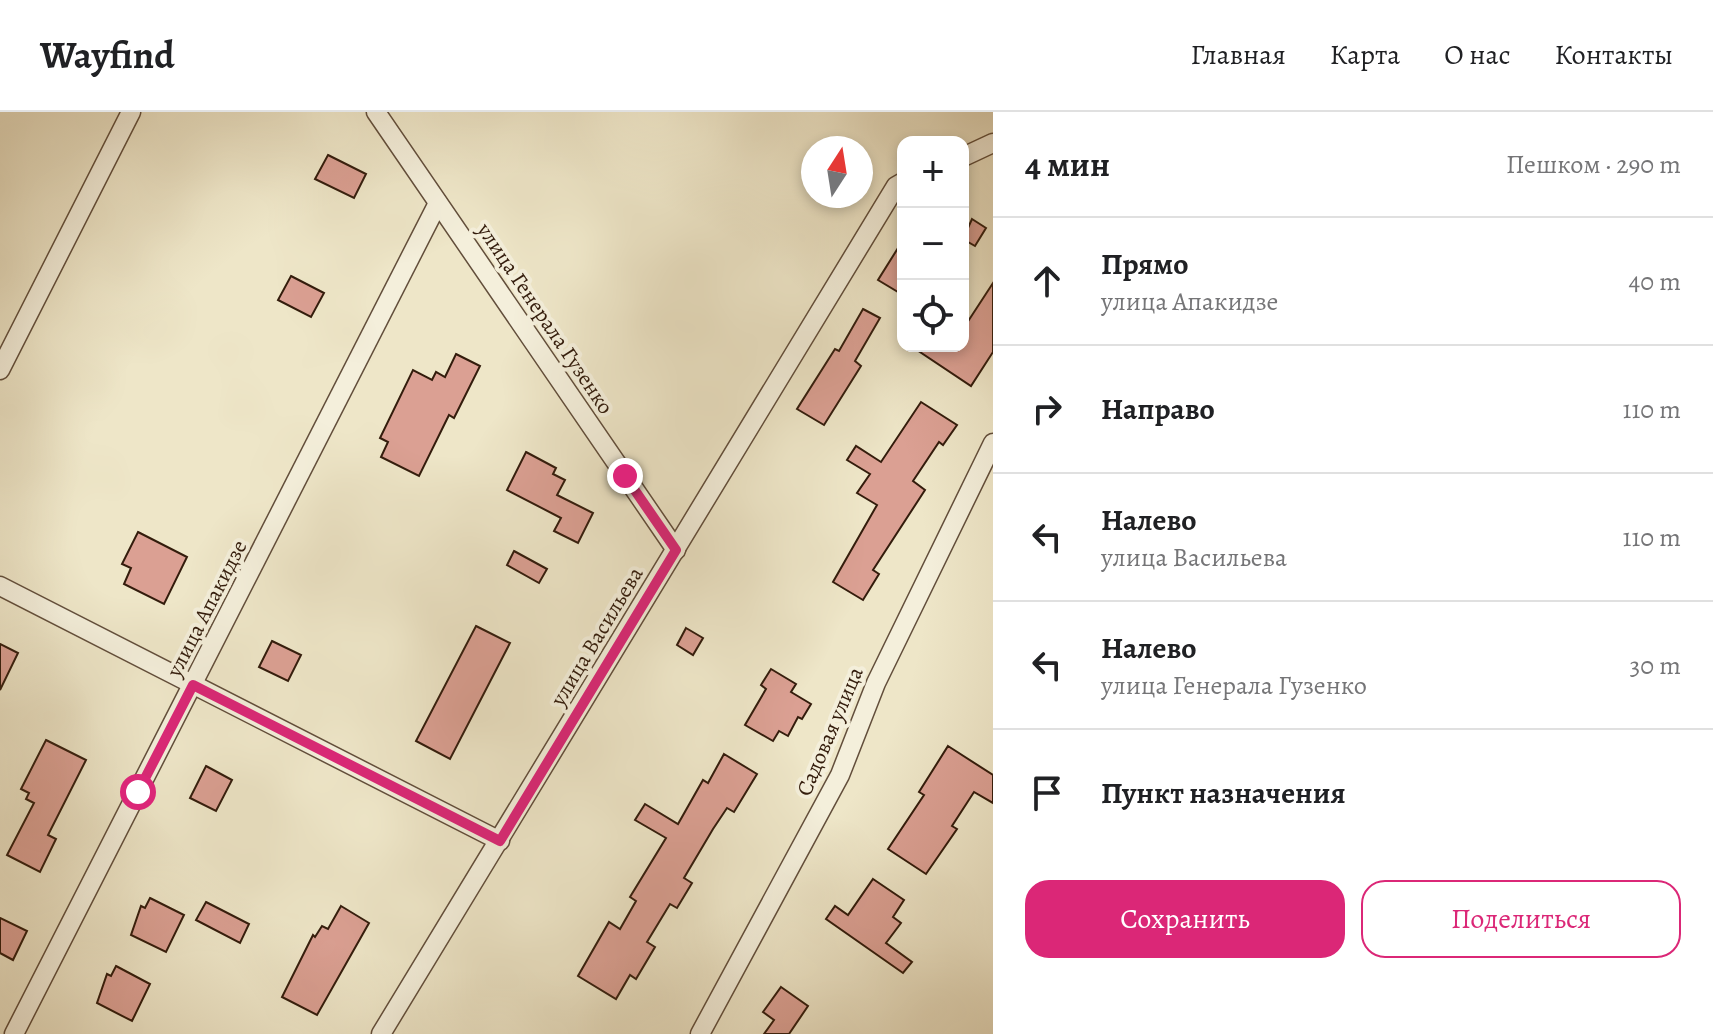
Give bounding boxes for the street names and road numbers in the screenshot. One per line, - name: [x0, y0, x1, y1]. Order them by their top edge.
- street label: улица Генерала Гузенко: [469, 216, 621, 420]
- street label: улица Апакидзе: [159, 535, 254, 683]
- street label: улица Васильева: [543, 561, 651, 713]
- street label: Садовая улица: [789, 661, 871, 801]

